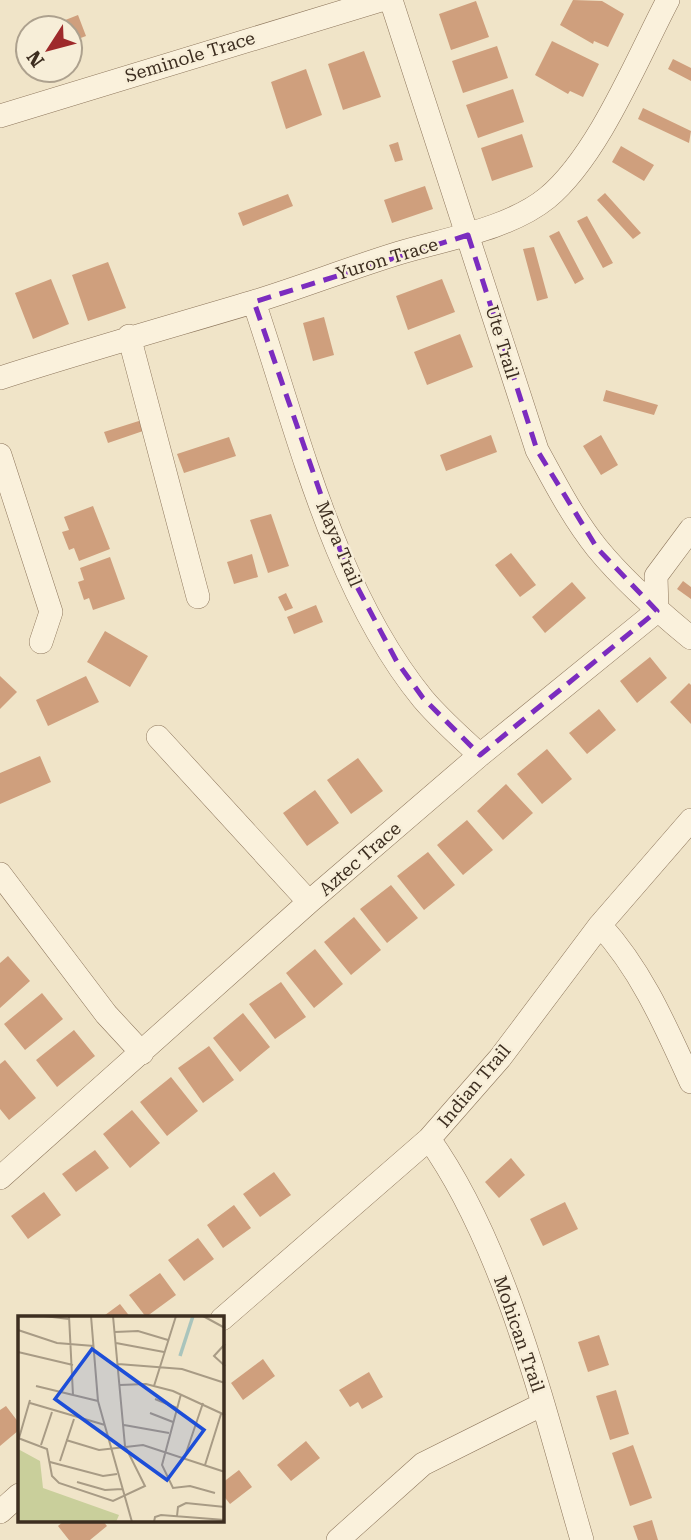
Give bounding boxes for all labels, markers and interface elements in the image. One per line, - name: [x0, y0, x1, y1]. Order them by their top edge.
- north arrow: [14, 14, 84, 84]
- street label: Seminole Trace: [122, 27, 257, 86]
- text: N: [22, 46, 49, 71]
- street label: Yuron Trace: [333, 233, 441, 284]
- street label: Ute Trail: [481, 303, 524, 381]
- street label: Maya Trail: [312, 498, 367, 590]
- street label: Aztec Trace: [315, 817, 405, 900]
- street label: Indian Trail: [433, 1040, 515, 1131]
- street label: Mohican Trail: [490, 1273, 549, 1395]
- inset map: [18, 1316, 224, 1522]

